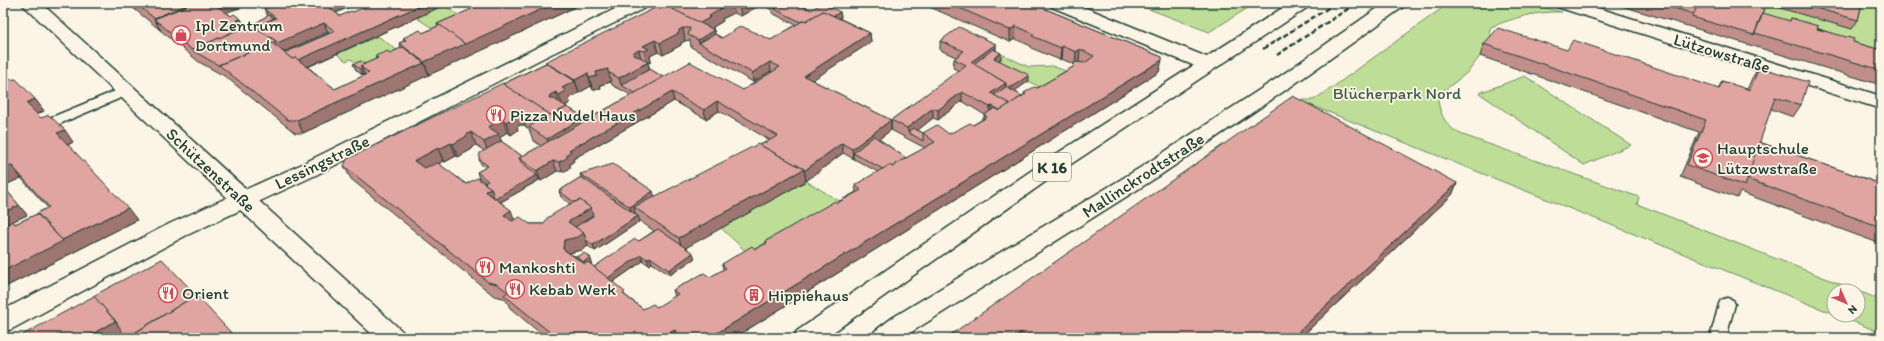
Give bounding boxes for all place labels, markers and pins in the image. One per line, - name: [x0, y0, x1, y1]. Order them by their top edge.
- place label: Ipl Zentrum Dortmund: [195, 15, 283, 55]
- shop icon: Ipl Zentrum Dortmund: [170, 24, 192, 46]
- restaurant icon: Pizza Nudel Haus: [485, 104, 507, 126]
- place label: Pizza Nudel Haus: [510, 105, 636, 125]
- place label: Hauptschule Lützowstraße: [1717, 138, 1817, 178]
- school or university icon: Hauptschule Lützowstraße: [1692, 147, 1714, 169]
- restaurant icon: Mankoshti: [474, 256, 496, 278]
- place label: Mankoshti: [499, 257, 576, 277]
- restaurant icon: Kebab Werk: [504, 278, 526, 300]
- place label: Kebab Werk: [529, 279, 616, 299]
- restaurant icon: Orient: [157, 282, 179, 304]
- place label: Orient: [182, 283, 229, 303]
- building icon: Hippiehaus: [743, 284, 765, 306]
- place label: Hippiehaus: [768, 285, 849, 305]

